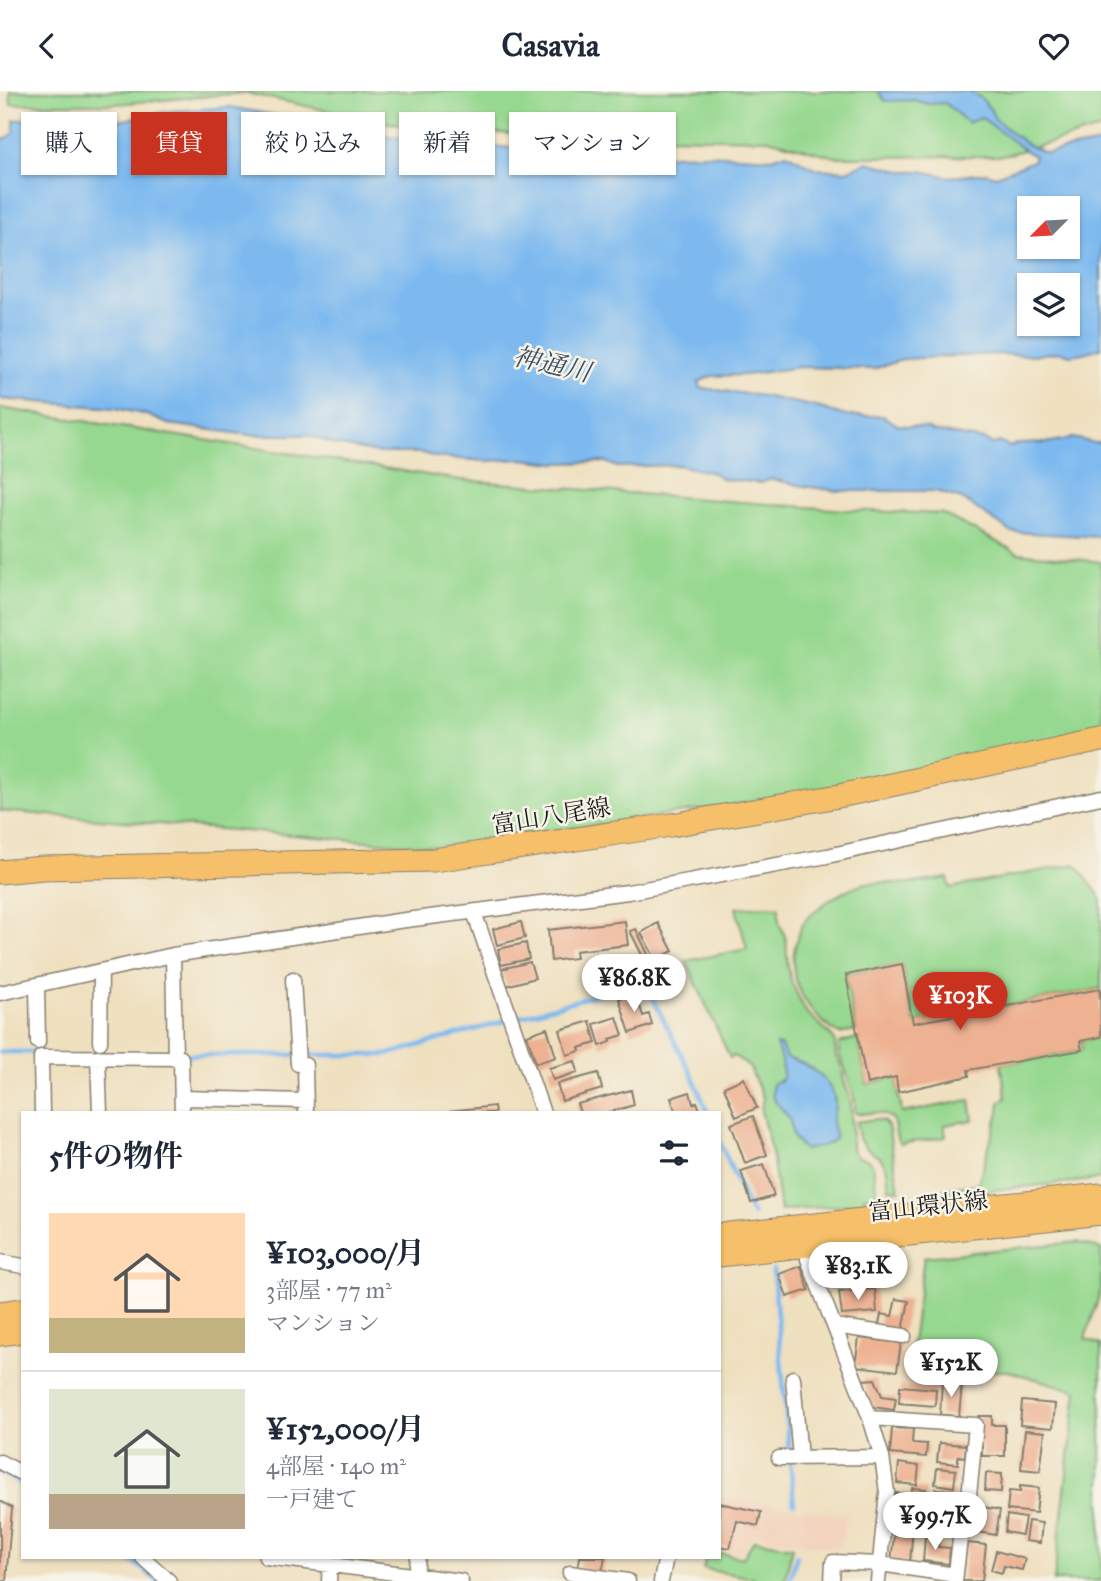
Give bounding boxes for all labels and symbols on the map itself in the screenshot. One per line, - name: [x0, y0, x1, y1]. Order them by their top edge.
- north arrow: [1017, 196, 1080, 259]
- water label: 神通川: [510, 340, 597, 389]
- street label: 富山八尾線: [489, 792, 613, 840]
- pin: ¥86.8K: [577, 955, 691, 1014]
- pin: ¥103K: [911, 972, 1009, 1032]
- street label: 富山環状線: [867, 1185, 989, 1227]
- pin: ¥83.1K: [801, 1243, 915, 1302]
- pin: ¥152K: [902, 1339, 1000, 1399]
- pin: ¥99.7K: [878, 1493, 992, 1552]

